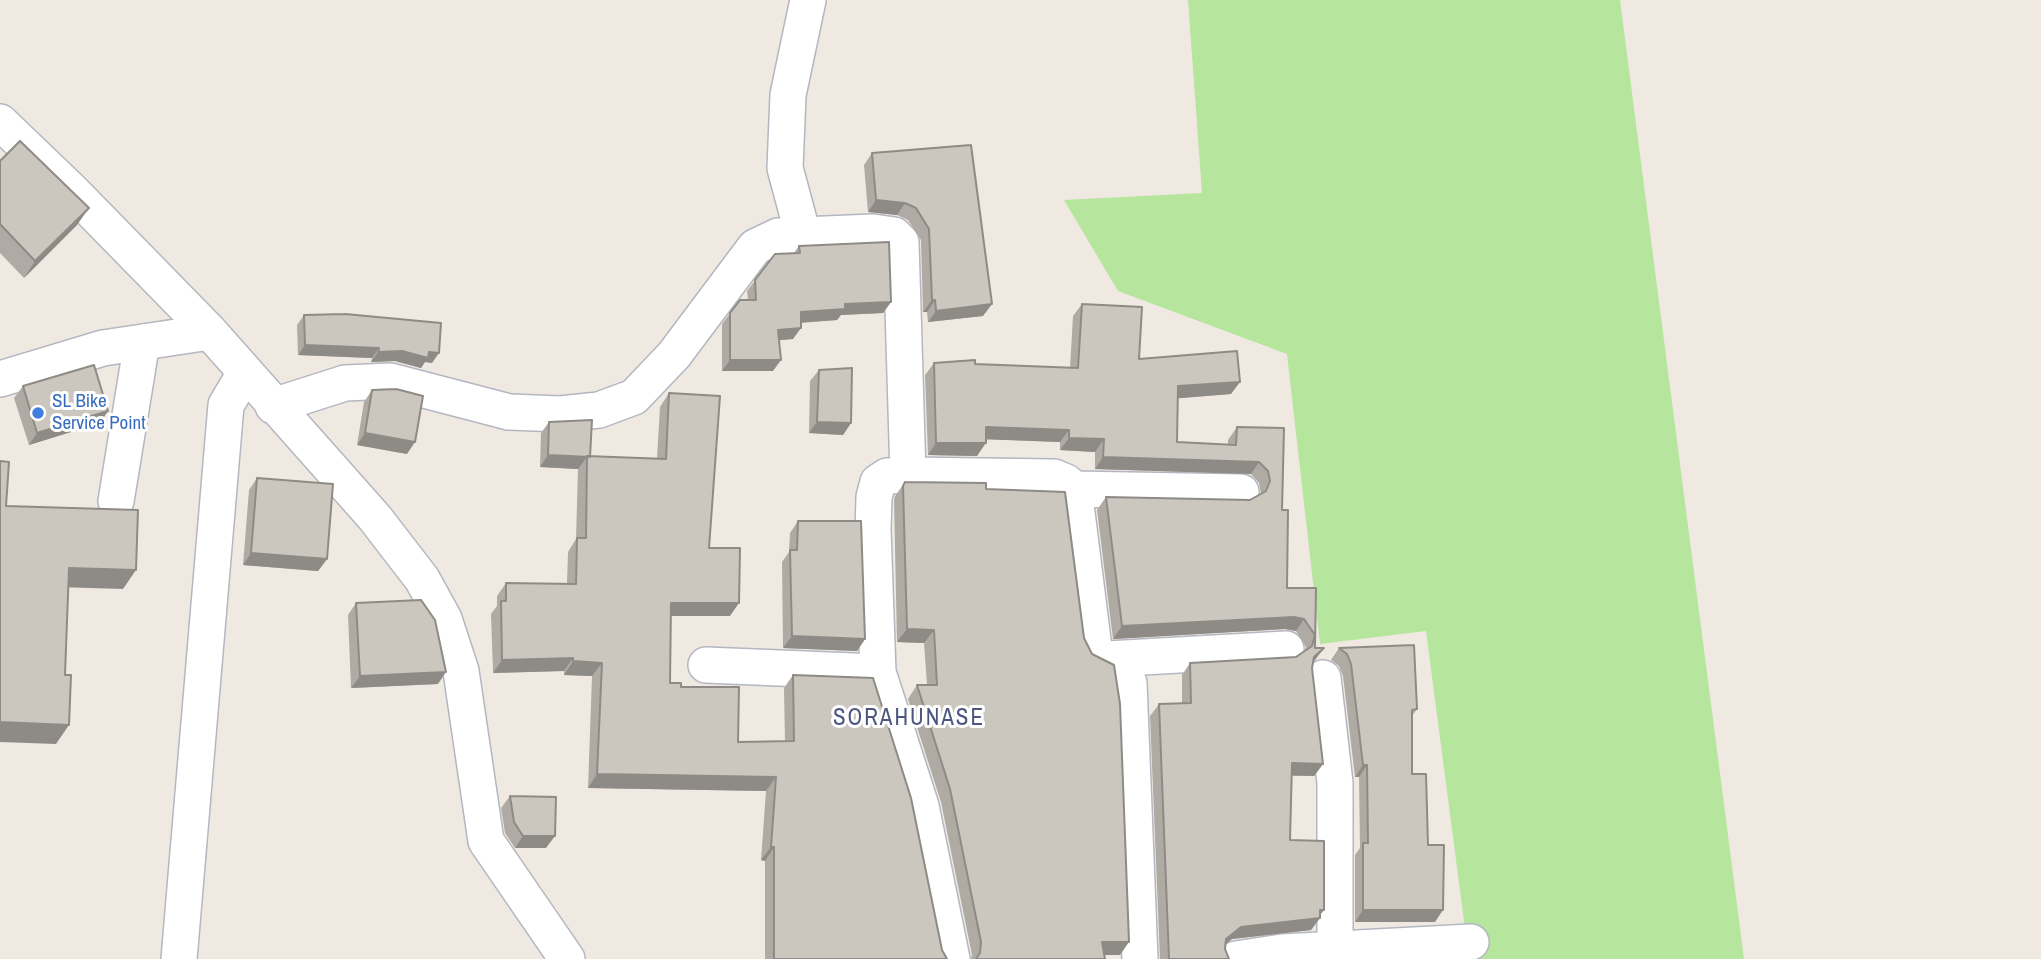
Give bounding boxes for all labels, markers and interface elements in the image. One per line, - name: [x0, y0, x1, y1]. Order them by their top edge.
- place label: SL Bike Service Point: [52, 391, 146, 435]
- marker: SL Bike Service Point: [30, 405, 46, 421]
- district label: SORAHUNASE: [834, 705, 984, 733]

